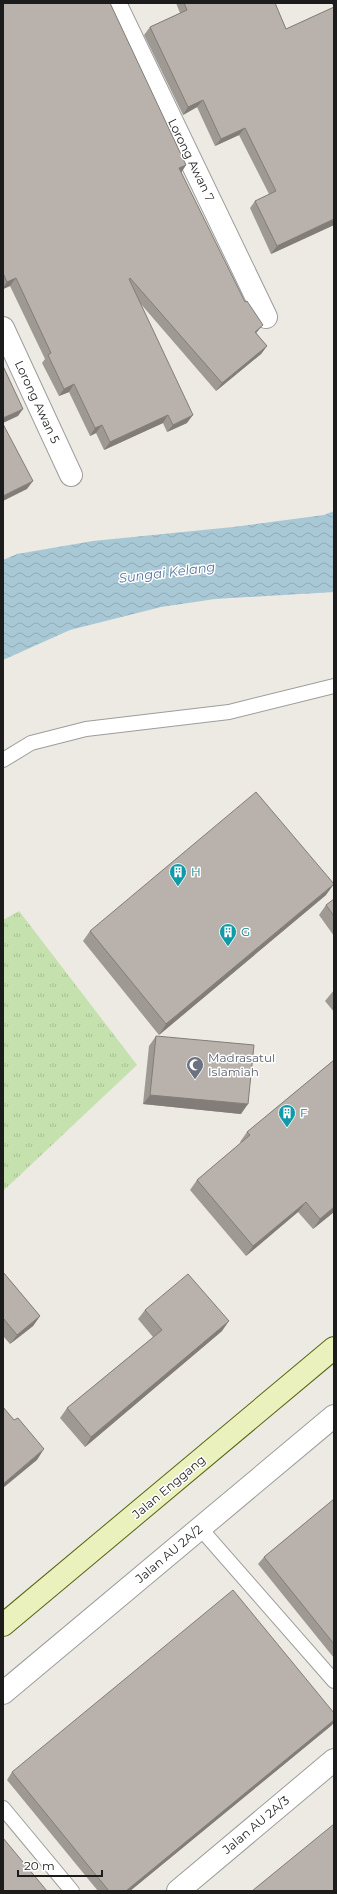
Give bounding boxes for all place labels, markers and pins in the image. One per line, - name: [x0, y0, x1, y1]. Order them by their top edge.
- building icon: H: [168, 862, 188, 887]
- place label: H: [191, 864, 201, 879]
- building icon: G: [218, 922, 238, 947]
- place label: G: [241, 924, 250, 939]
- place label: Madrasatul Islamiah: [208, 1050, 275, 1079]
- mosque icon: Madrasatul Islamiah: [185, 1055, 205, 1080]
- building icon: F: [277, 1103, 297, 1128]
- place label: F: [300, 1105, 308, 1120]

